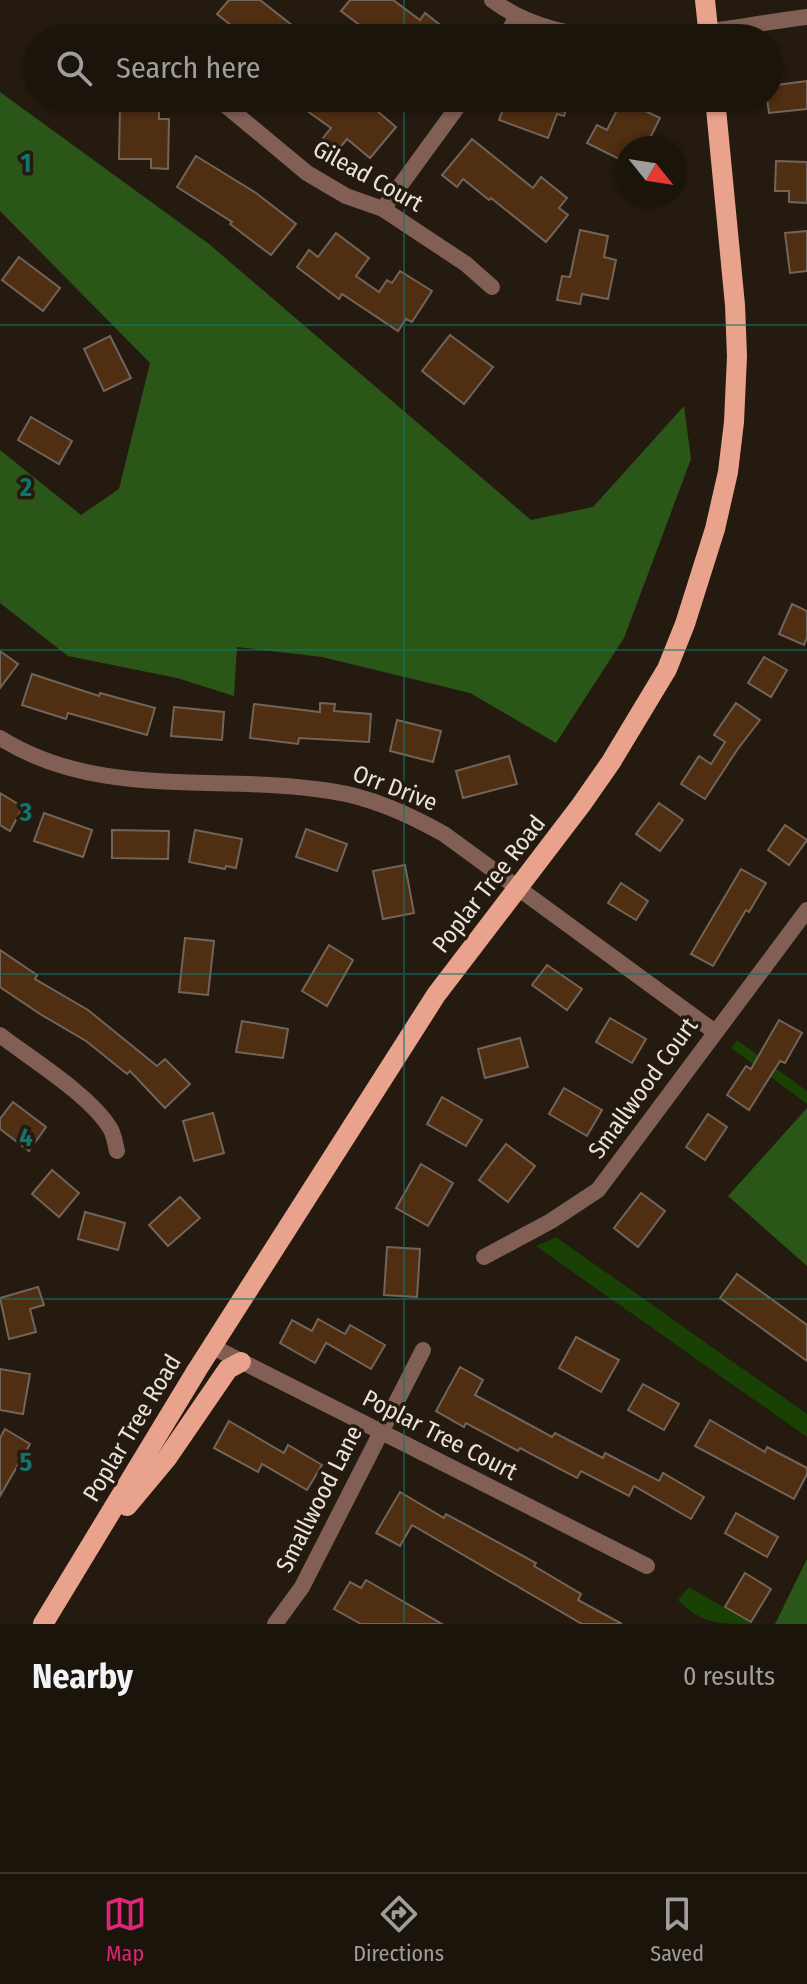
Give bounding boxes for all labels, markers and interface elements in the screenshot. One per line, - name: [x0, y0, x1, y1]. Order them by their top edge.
- search box: [24, 24, 783, 112]
- icon: search: [52, 46, 96, 90]
- text: Search here: [116, 50, 261, 86]
- street label: Gilead Court: [308, 134, 428, 218]
- north arrow: [615, 136, 687, 208]
- text: 1: [21, 148, 32, 179]
- text: 2: [19, 472, 32, 503]
- street label: Orr Drive: [349, 759, 441, 817]
- text: 3: [19, 797, 32, 828]
- street label: Poplar Tree Road: [427, 810, 551, 958]
- street label: Smallwood Court: [583, 1012, 704, 1164]
- text: 4: [19, 1122, 33, 1153]
- street label: Poplar Tree Road: [77, 1349, 187, 1507]
- street label: Poplar Tree Court: [358, 1384, 522, 1486]
- street label: Smallwood Lane: [270, 1421, 368, 1577]
- text: 5: [20, 1447, 33, 1478]
- text: Nearby: [32, 1656, 133, 1697]
- text: 0 results: [683, 1661, 775, 1692]
- tab: Map: [103, 1892, 147, 1967]
- tab: Directions: [353, 1892, 444, 1967]
- tab: Saved: [650, 1892, 704, 1967]

